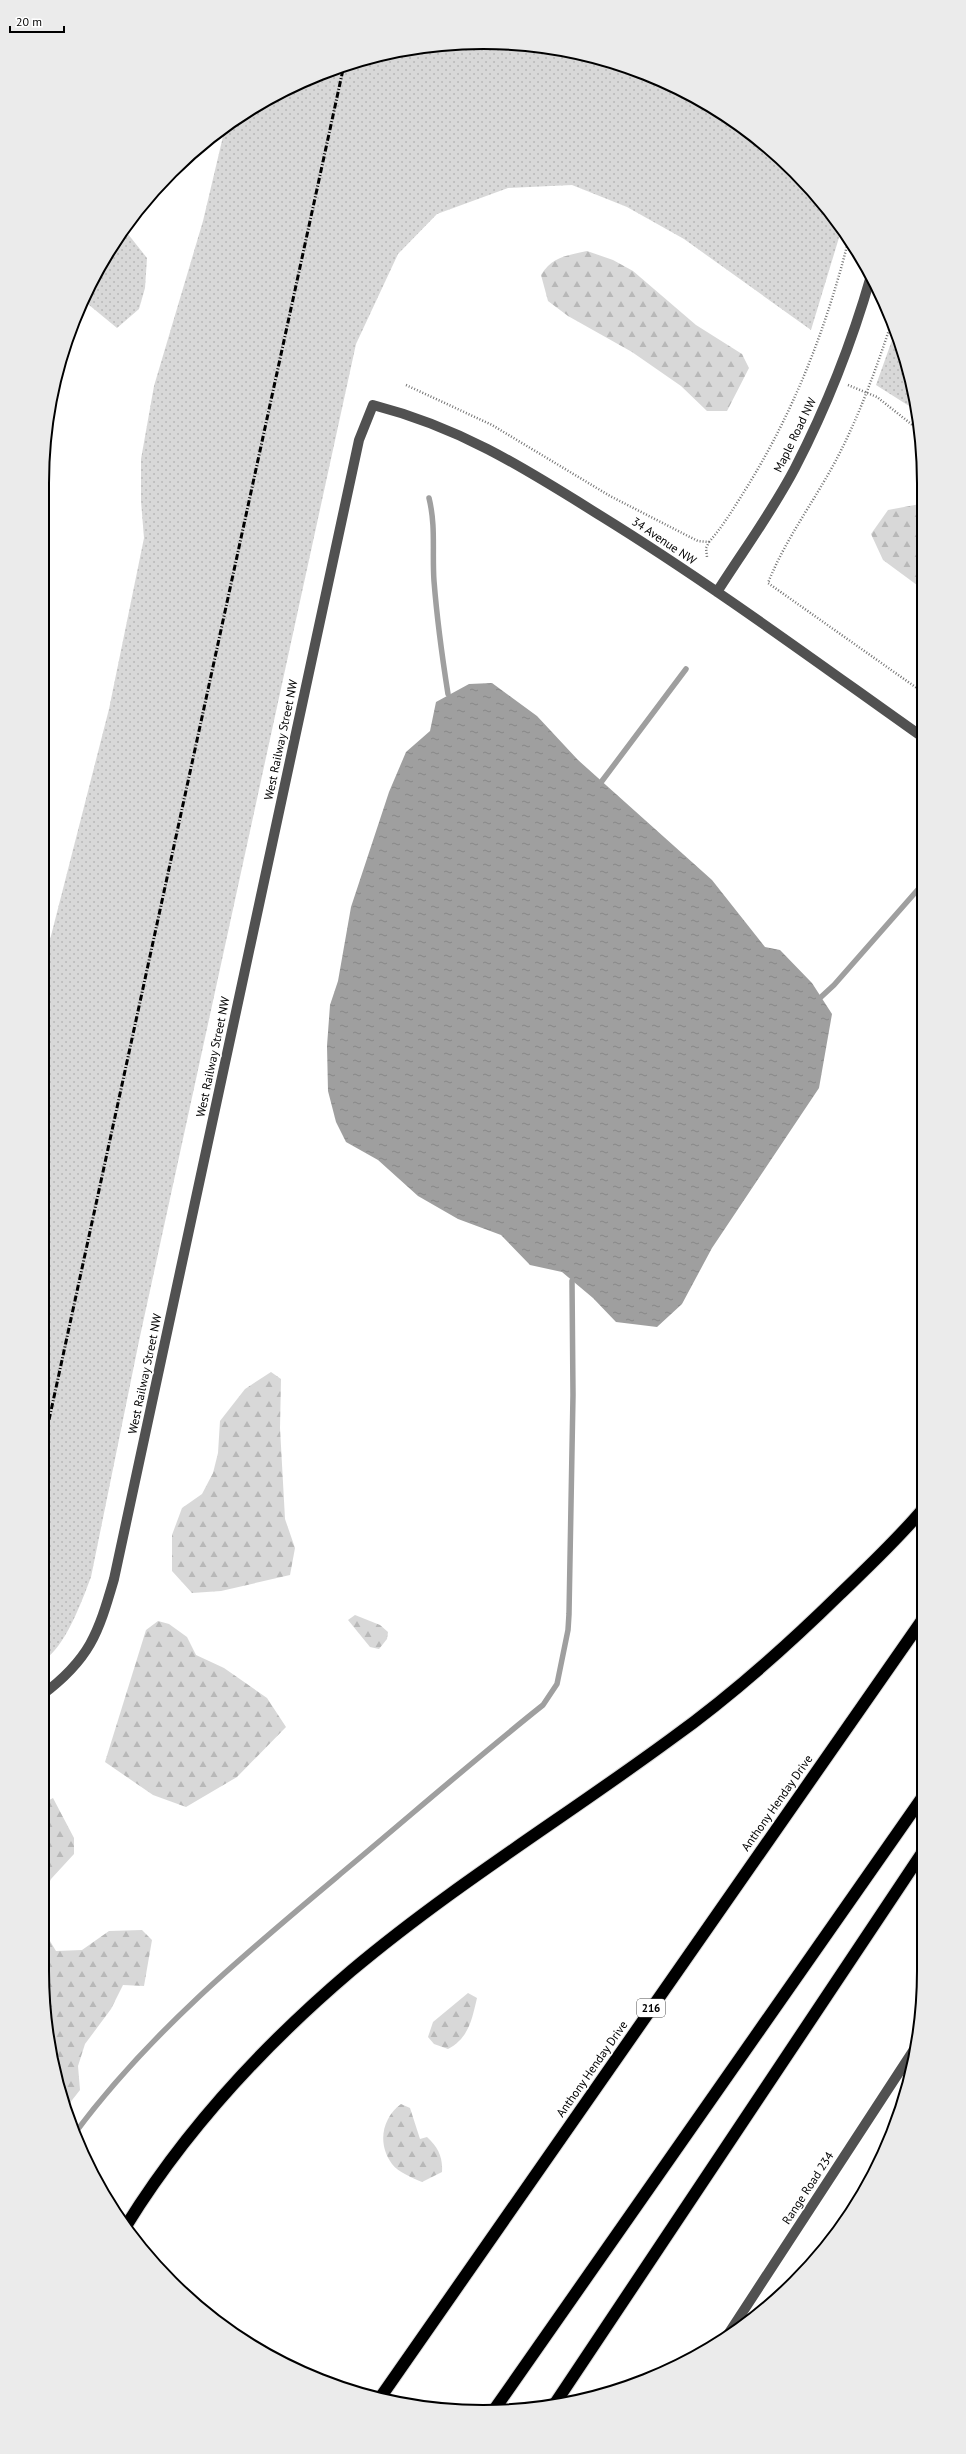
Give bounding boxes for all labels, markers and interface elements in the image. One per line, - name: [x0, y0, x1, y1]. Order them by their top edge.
- scale bar: [10, 8, 64, 34]
- text: 20 m: [16, 14, 42, 29]
- street label: Maple Road NW: [770, 395, 819, 475]
- street label: 34 Avenue NW: [629, 514, 699, 568]
- street label: West Railway Street NW: [260, 678, 301, 801]
- street label: West Railway Street NW: [192, 995, 233, 1118]
- street label: West Railway Street NW: [124, 1312, 165, 1435]
- street label: Anthony Henday Drive: [738, 1752, 815, 1854]
- road number: 216: [637, 1999, 665, 2017]
- street label: Anthony Henday Drive: [553, 2018, 630, 2120]
- street label: Range Road 234: [779, 2148, 837, 2227]

